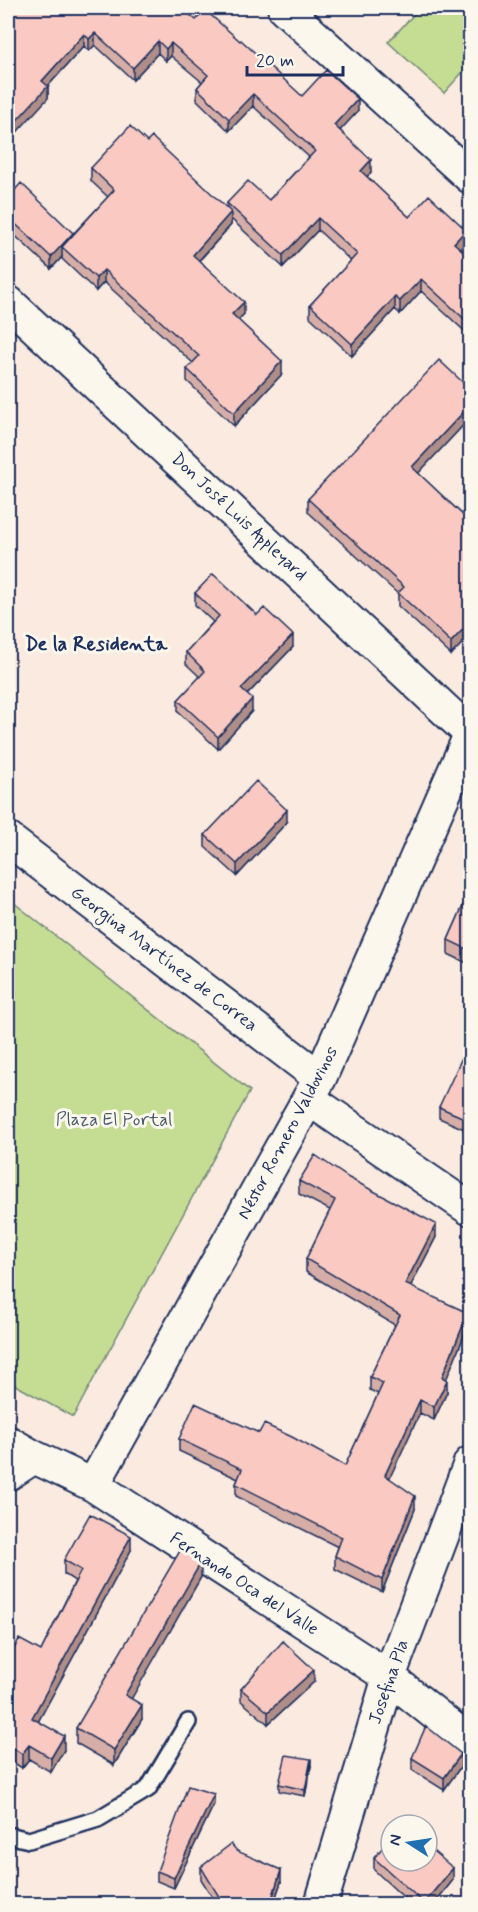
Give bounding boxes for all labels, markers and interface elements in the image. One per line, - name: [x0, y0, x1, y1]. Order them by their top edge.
- scale bar: [247, 39, 343, 77]
- text: 20 m: [256, 49, 294, 73]
- street label: Don José Luis Appleyard: [165, 447, 312, 587]
- district label: De la Residenta: [25, 631, 168, 658]
- street label: Georgina Martínez de Correa: [65, 881, 262, 1038]
- street label: Néstor Romero Valdovinos: [232, 1042, 344, 1224]
- park label: Plaza El Portal: [56, 1108, 172, 1132]
- street label: Fernando Oca del Valle: [165, 1527, 323, 1641]
- street label: Josefina Pla: [363, 1636, 415, 1728]
- north arrow: [379, 1813, 439, 1873]
- text: N: [384, 1833, 407, 1848]

